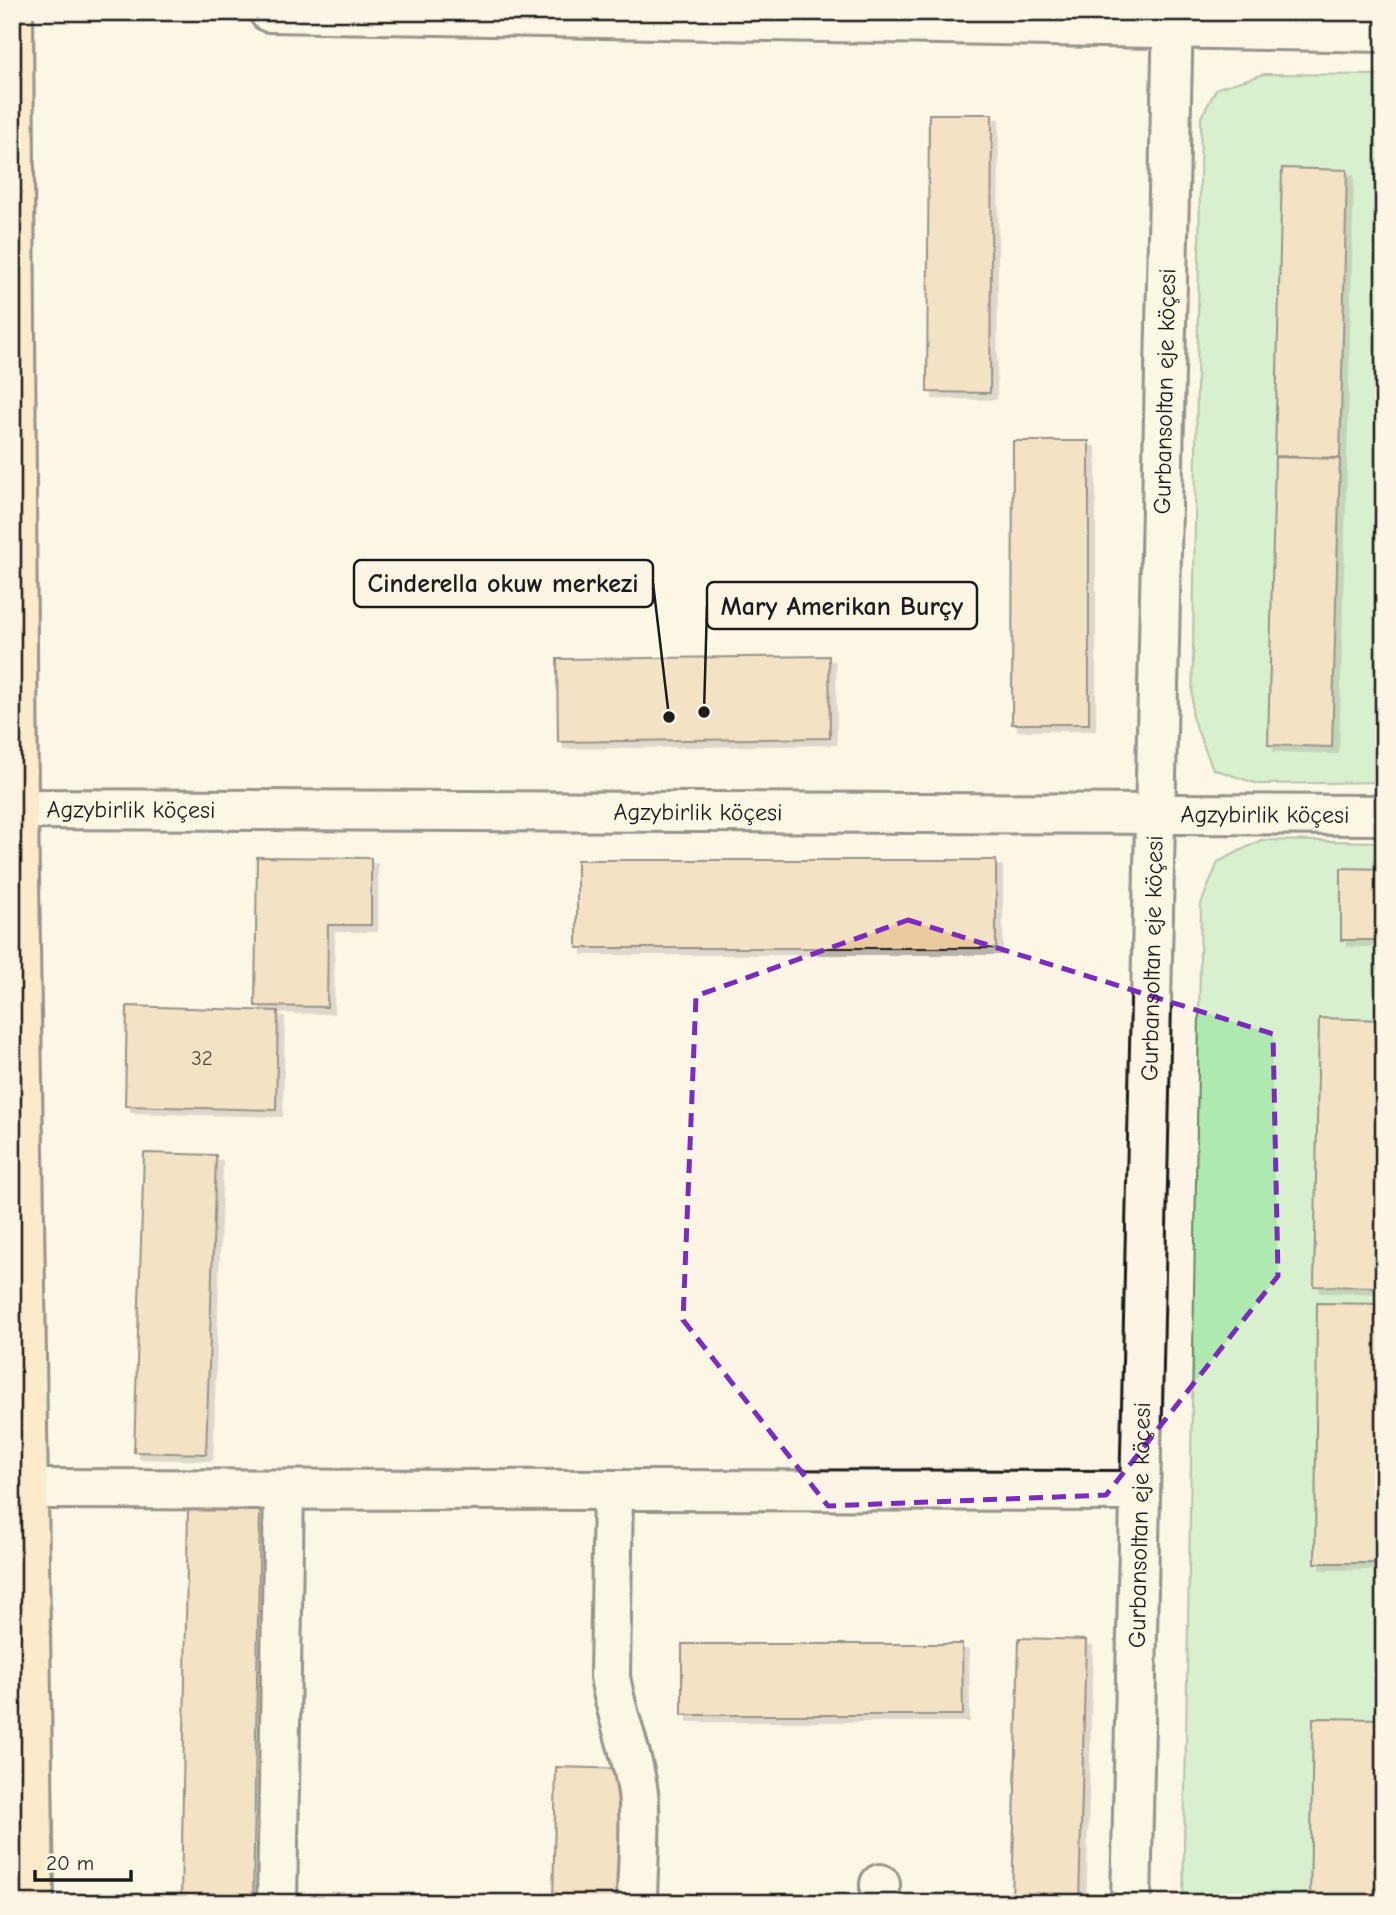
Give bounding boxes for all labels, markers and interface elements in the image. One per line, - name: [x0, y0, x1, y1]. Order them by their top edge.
- street label: Gurbansoltan eje köçesi: [1148, 268, 1181, 515]
- callout: Cinderella okuw merkezi: [354, 560, 653, 607]
- text: Cinderella okuw merkezi: [368, 569, 639, 599]
- callout: Mary Amerikan Burçy: [707, 582, 977, 629]
- text: Mary Amerikan Burçy: [721, 592, 963, 622]
- street label: Agzybirlik köçesi: [46, 795, 216, 824]
- street label: Agzybirlik köçesi: [613, 798, 783, 826]
- street label: Agzybirlik köçesi: [1180, 800, 1350, 829]
- street label: Gurbansoltan eje köçesi: [1135, 835, 1169, 1081]
- house number: 32: [191, 1046, 213, 1070]
- street label: Gurbansoltan eje köçesi: [1123, 1402, 1156, 1648]
- scale bar: [35, 1838, 131, 1882]
- text: 20 m: [46, 1851, 94, 1875]

